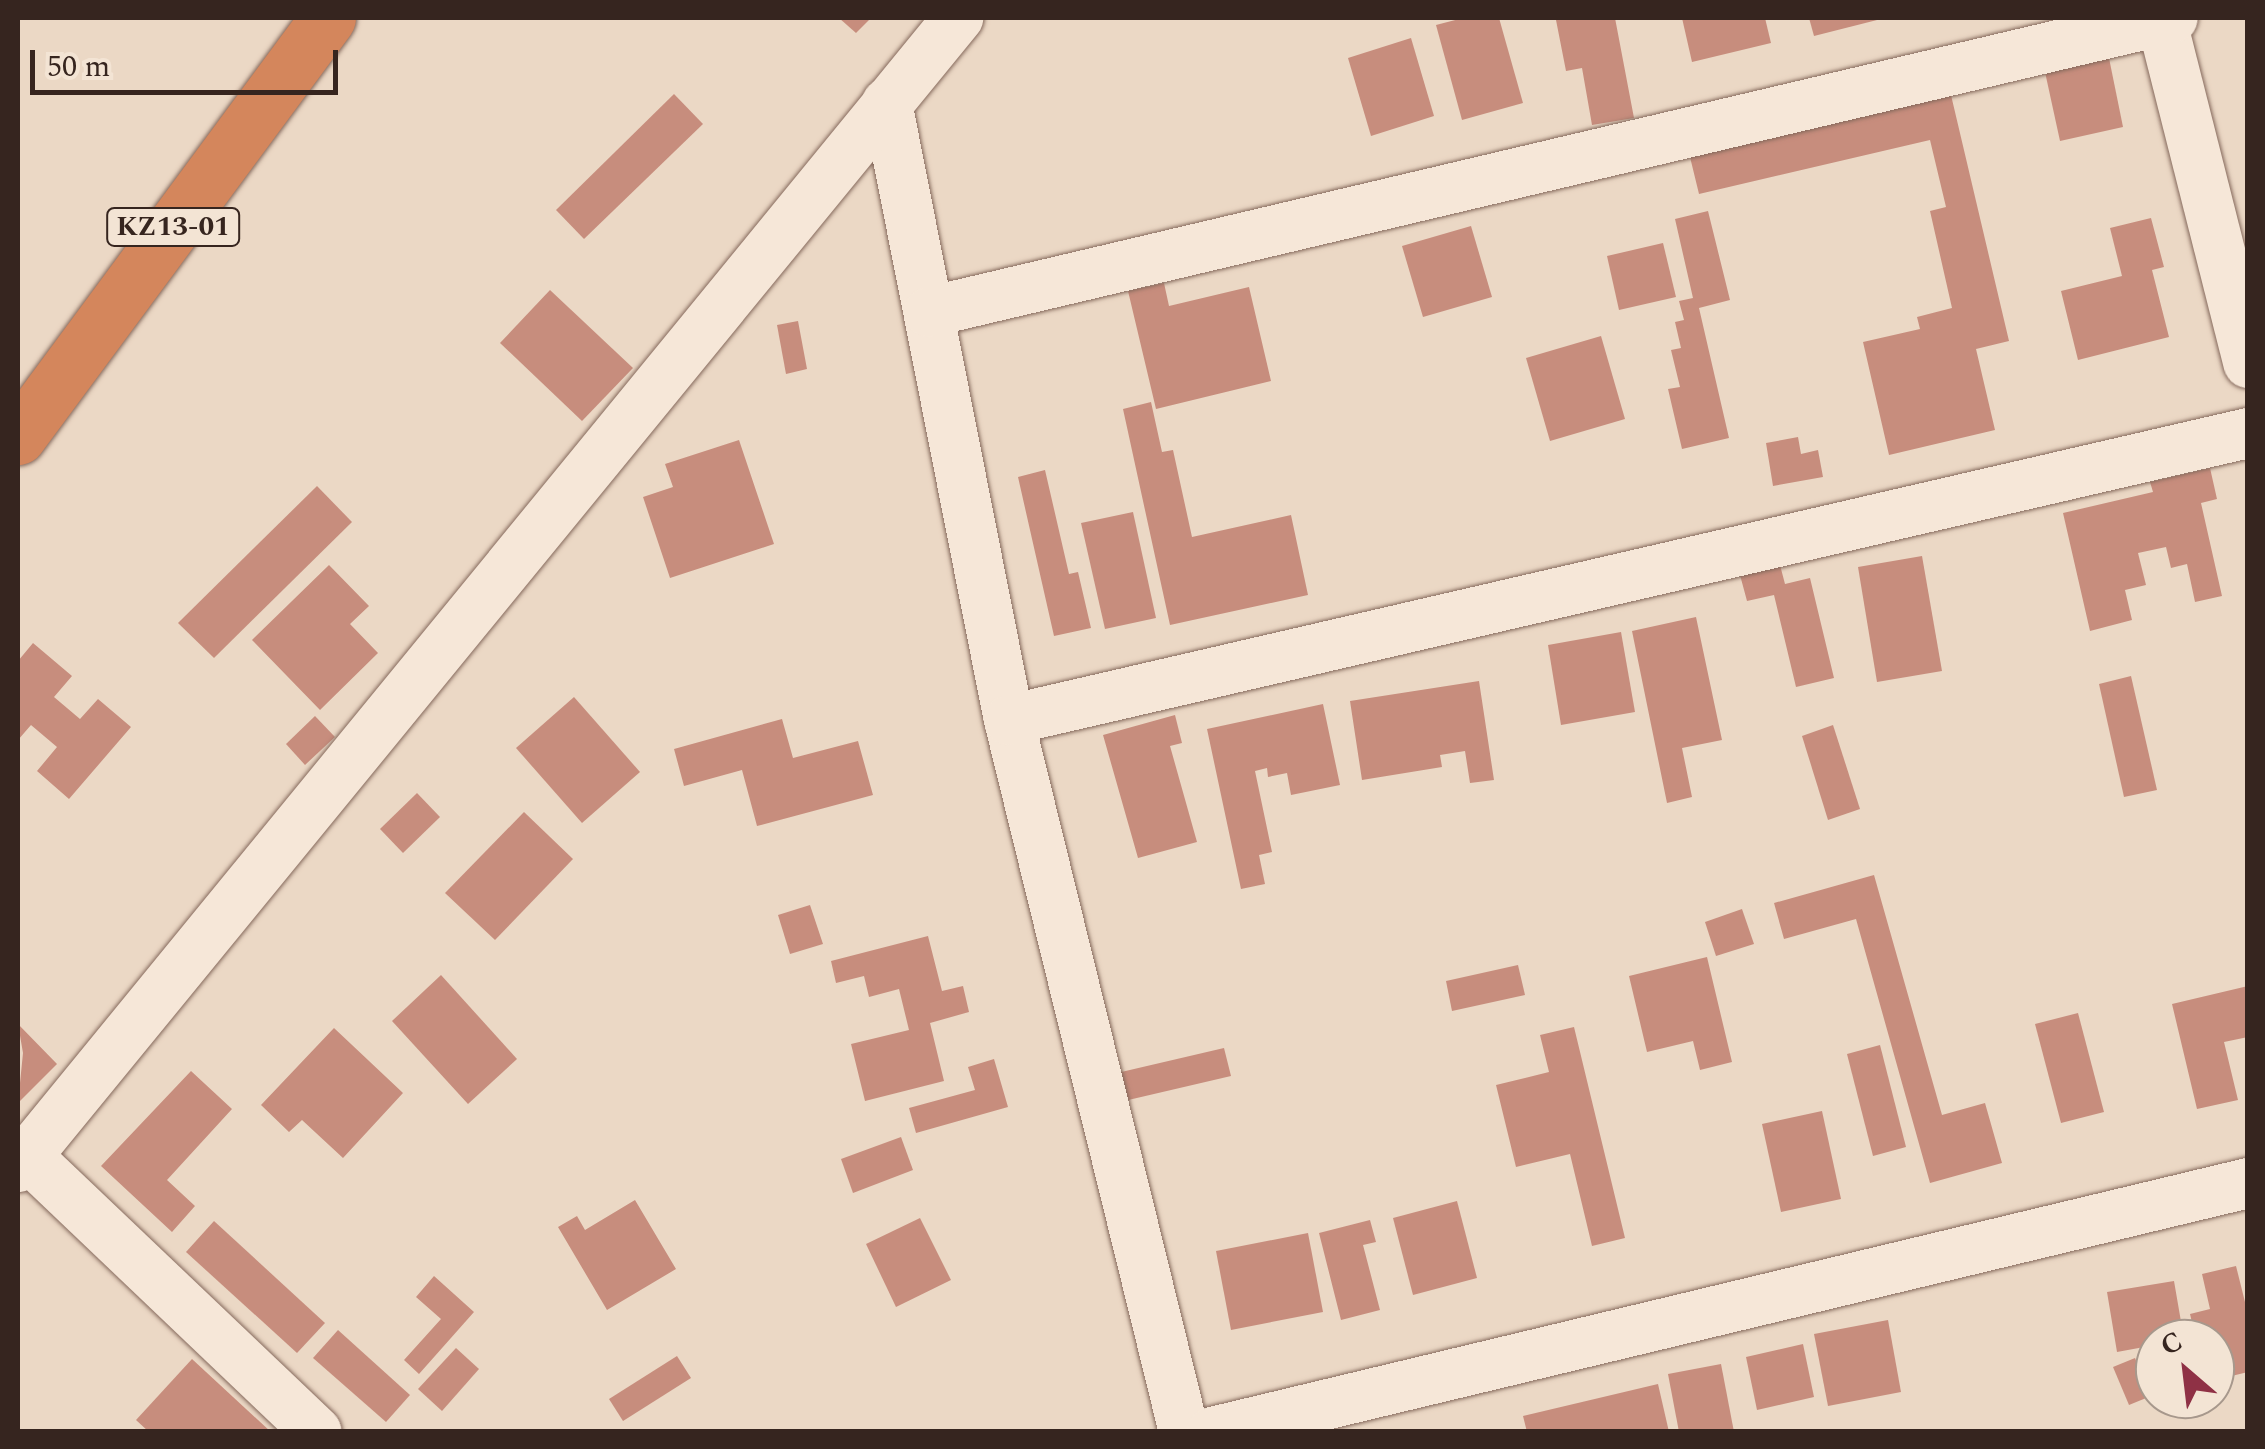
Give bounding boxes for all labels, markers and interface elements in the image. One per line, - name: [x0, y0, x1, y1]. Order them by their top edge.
- scale bar: [35, 30, 342, 92]
- text: 50 m: [47, 44, 110, 90]
- road number: KZ13-01: [106, 204, 240, 250]
- north arrow: [2135, 1319, 2235, 1419]
- text: С: [2153, 1320, 2191, 1367]

